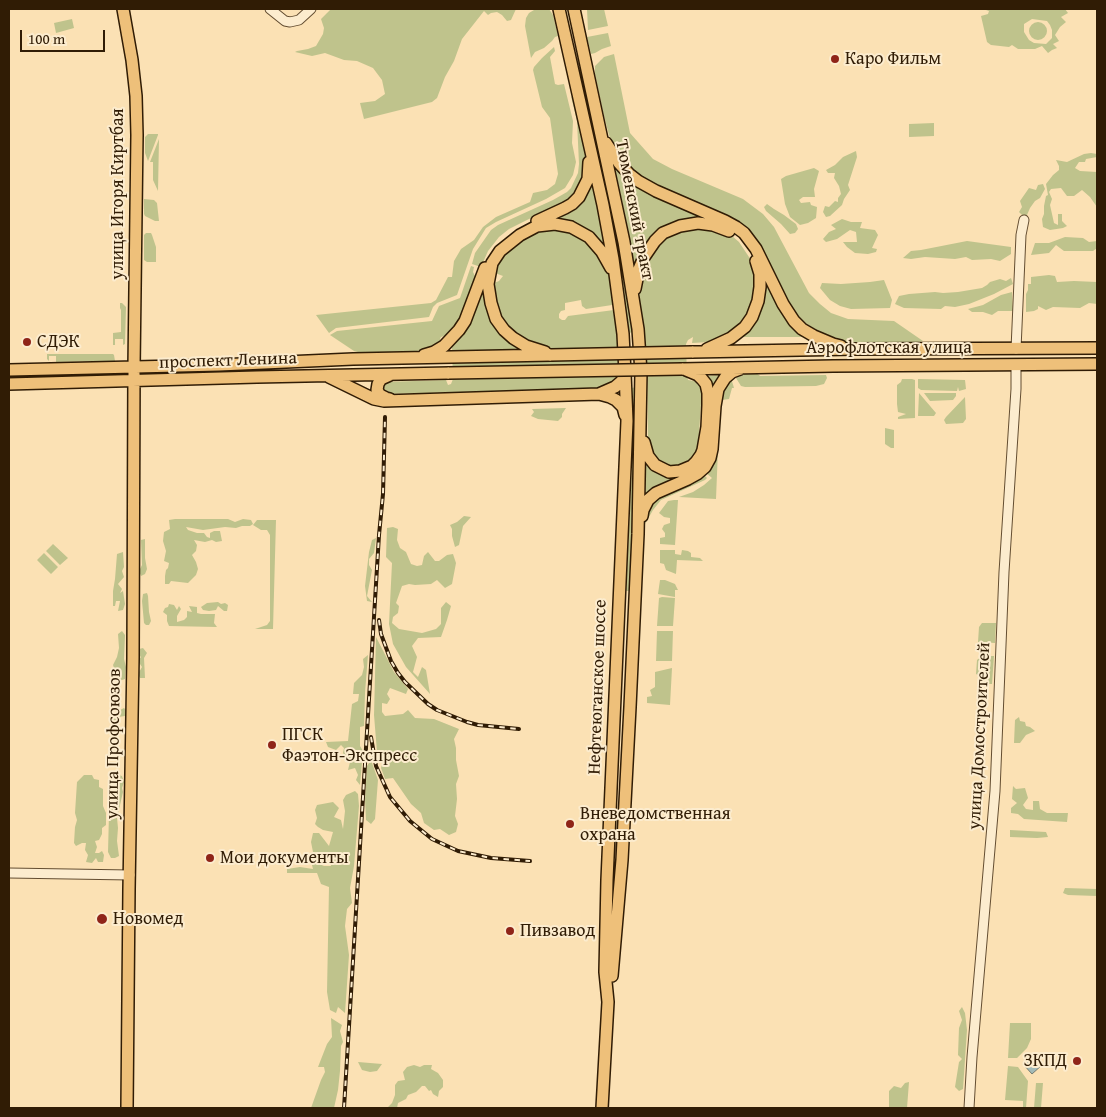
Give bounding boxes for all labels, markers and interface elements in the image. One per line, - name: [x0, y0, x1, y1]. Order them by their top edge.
- scale bar: [22, 20, 108, 52]
- text: 100 m: [28, 28, 65, 49]
- place label: Каро Фильм: [845, 48, 941, 70]
- marker: Каро Фильм: [829, 53, 841, 65]
- street label: улица Игоря Киртбая: [107, 108, 129, 280]
- street label: Тюменский тракт: [610, 138, 658, 282]
- place label: СДЭК: [37, 331, 80, 353]
- marker: СДЭК: [21, 336, 33, 348]
- street label: Аэрофлотская улица: [806, 337, 972, 359]
- street label: проспект Ленина: [159, 348, 297, 374]
- street label: Нефтеюганское шоссе: [584, 599, 612, 775]
- street label: улица Домостроителей: [964, 642, 996, 830]
- street label: улица Профсоюзов: [102, 668, 126, 820]
- place label: ПГСК Фаэтон-Экспресс: [282, 724, 417, 766]
- marker: ПГСК Фаэтон-Экспресс: [266, 739, 278, 751]
- place label: Вневедомственная охрана: [580, 803, 731, 846]
- marker: Вневедомственная охрана: [564, 818, 576, 830]
- place label: Мои документы: [220, 847, 349, 869]
- marker: Мои документы: [204, 852, 216, 864]
- place label: Новомед: [113, 908, 183, 930]
- marker: Новомед: [95, 912, 109, 926]
- place label: Пивзавод: [520, 920, 595, 942]
- marker: Пивзавод: [504, 925, 516, 937]
- place label: ЗКПД: [1024, 1050, 1067, 1072]
- marker: ЗКПД: [1071, 1055, 1083, 1067]

